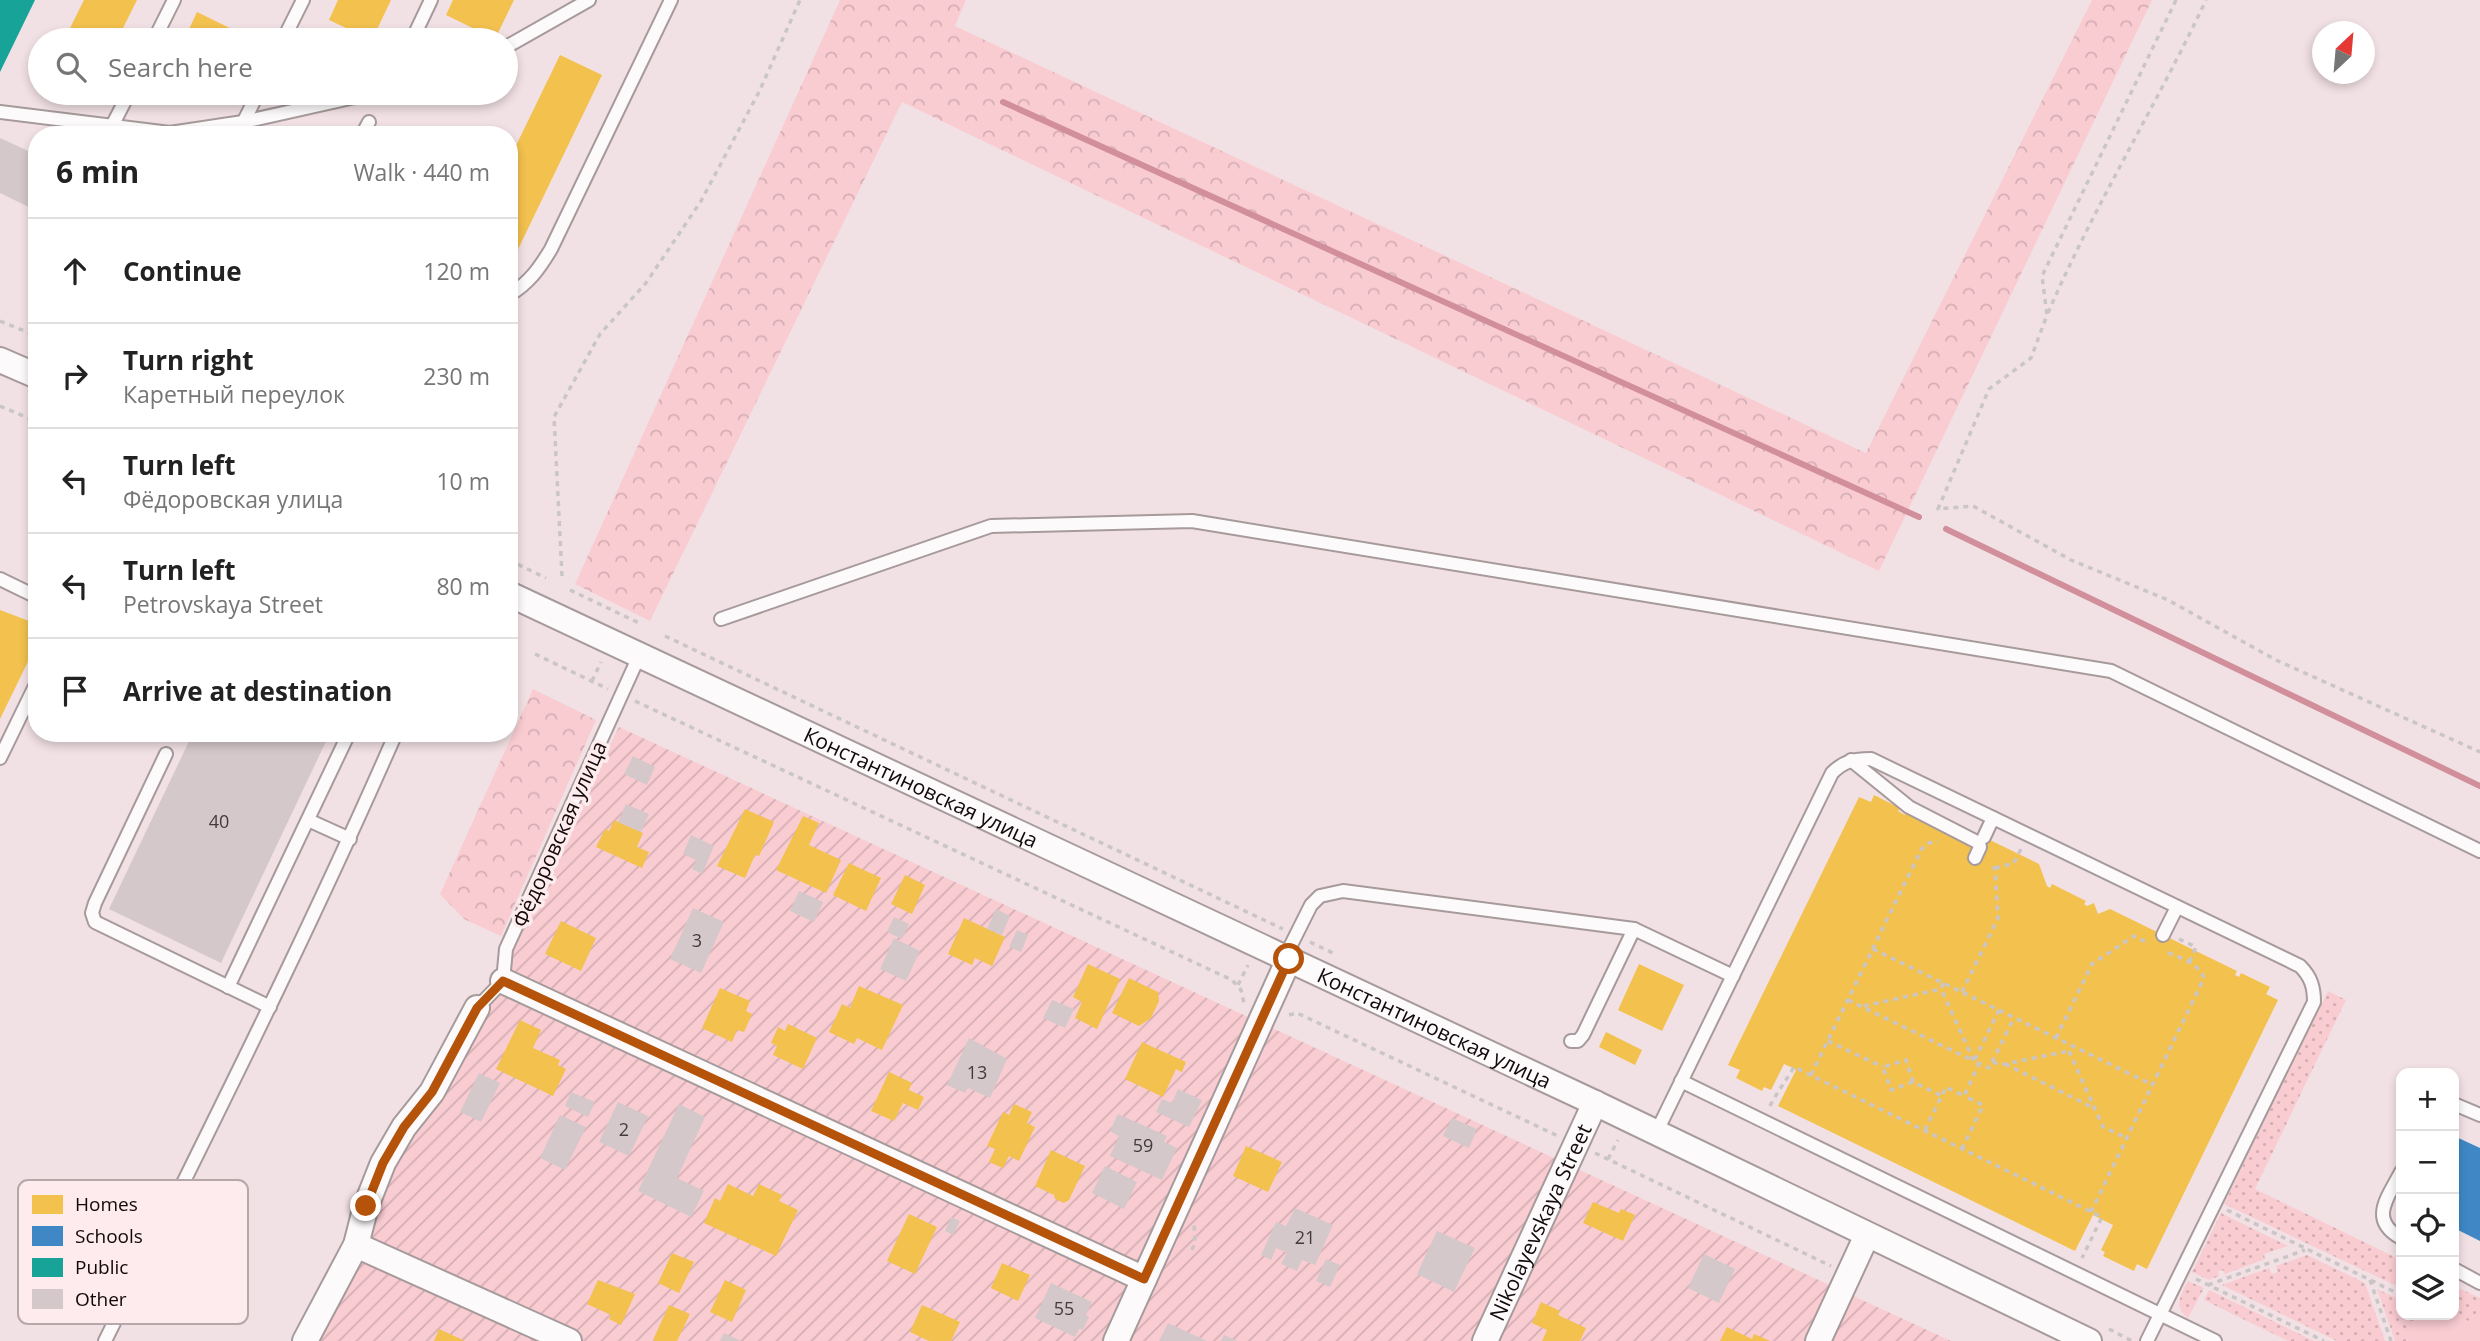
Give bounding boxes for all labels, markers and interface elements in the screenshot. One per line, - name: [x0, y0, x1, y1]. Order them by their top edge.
- north arrow: [2312, 21, 2375, 84]
- search box: [28, 28, 518, 105]
- icon: search: [52, 48, 90, 86]
- text: Search here: [108, 49, 253, 85]
- text: 6 min: [56, 151, 139, 192]
- text: Walk · 440 m: [353, 156, 490, 188]
- icon: ahead: [56, 252, 94, 290]
- text: Continue: [123, 253, 242, 289]
- text: 120 m: [423, 255, 490, 287]
- text: Turn right: [123, 342, 254, 378]
- icon: right: [56, 357, 94, 395]
- text: 230 m: [423, 360, 490, 392]
- text: Каретный переулок: [123, 378, 345, 410]
- text: Turn left: [123, 447, 235, 483]
- icon: left: [56, 462, 94, 500]
- text: 10 m: [436, 465, 490, 497]
- text: Фёдоровская улица: [123, 483, 343, 515]
- text: Turn left: [123, 552, 235, 588]
- icon: left: [56, 567, 94, 605]
- text: 80 m: [436, 570, 490, 602]
- text: Petrovskaya Street: [123, 588, 323, 620]
- icon: arrive: [56, 672, 94, 710]
- text: Arrive at destination: [123, 673, 392, 709]
- street label: Константиновская улица: [799, 720, 1043, 854]
- street label: Фёдоровская улица: [505, 736, 613, 932]
- house number: 40: [209, 809, 229, 833]
- house number: 3: [692, 928, 702, 952]
- route start: [1273, 943, 1304, 974]
- street label: Константиновская улица: [1313, 961, 1556, 1095]
- house number: 13: [967, 1060, 987, 1084]
- map controls: [2396, 1068, 2459, 1320]
- button: +: [2396, 1068, 2459, 1131]
- house number: 2: [619, 1117, 629, 1141]
- street label: Nikolayevskaya Street: [1482, 1119, 1598, 1325]
- button: −: [2396, 1131, 2459, 1194]
- house number: 59: [1133, 1133, 1153, 1157]
- legend: [18, 1180, 248, 1324]
- route end: [350, 1190, 381, 1221]
- text: Homes: [75, 1191, 138, 1217]
- button: locate: [2396, 1194, 2459, 1257]
- text: Schools: [75, 1223, 143, 1249]
- house number: 21: [1295, 1225, 1315, 1249]
- text: Public: [75, 1254, 128, 1280]
- button: layers: [2396, 1257, 2459, 1320]
- text: Other: [75, 1286, 127, 1312]
- house number: 55: [1054, 1296, 1074, 1320]

